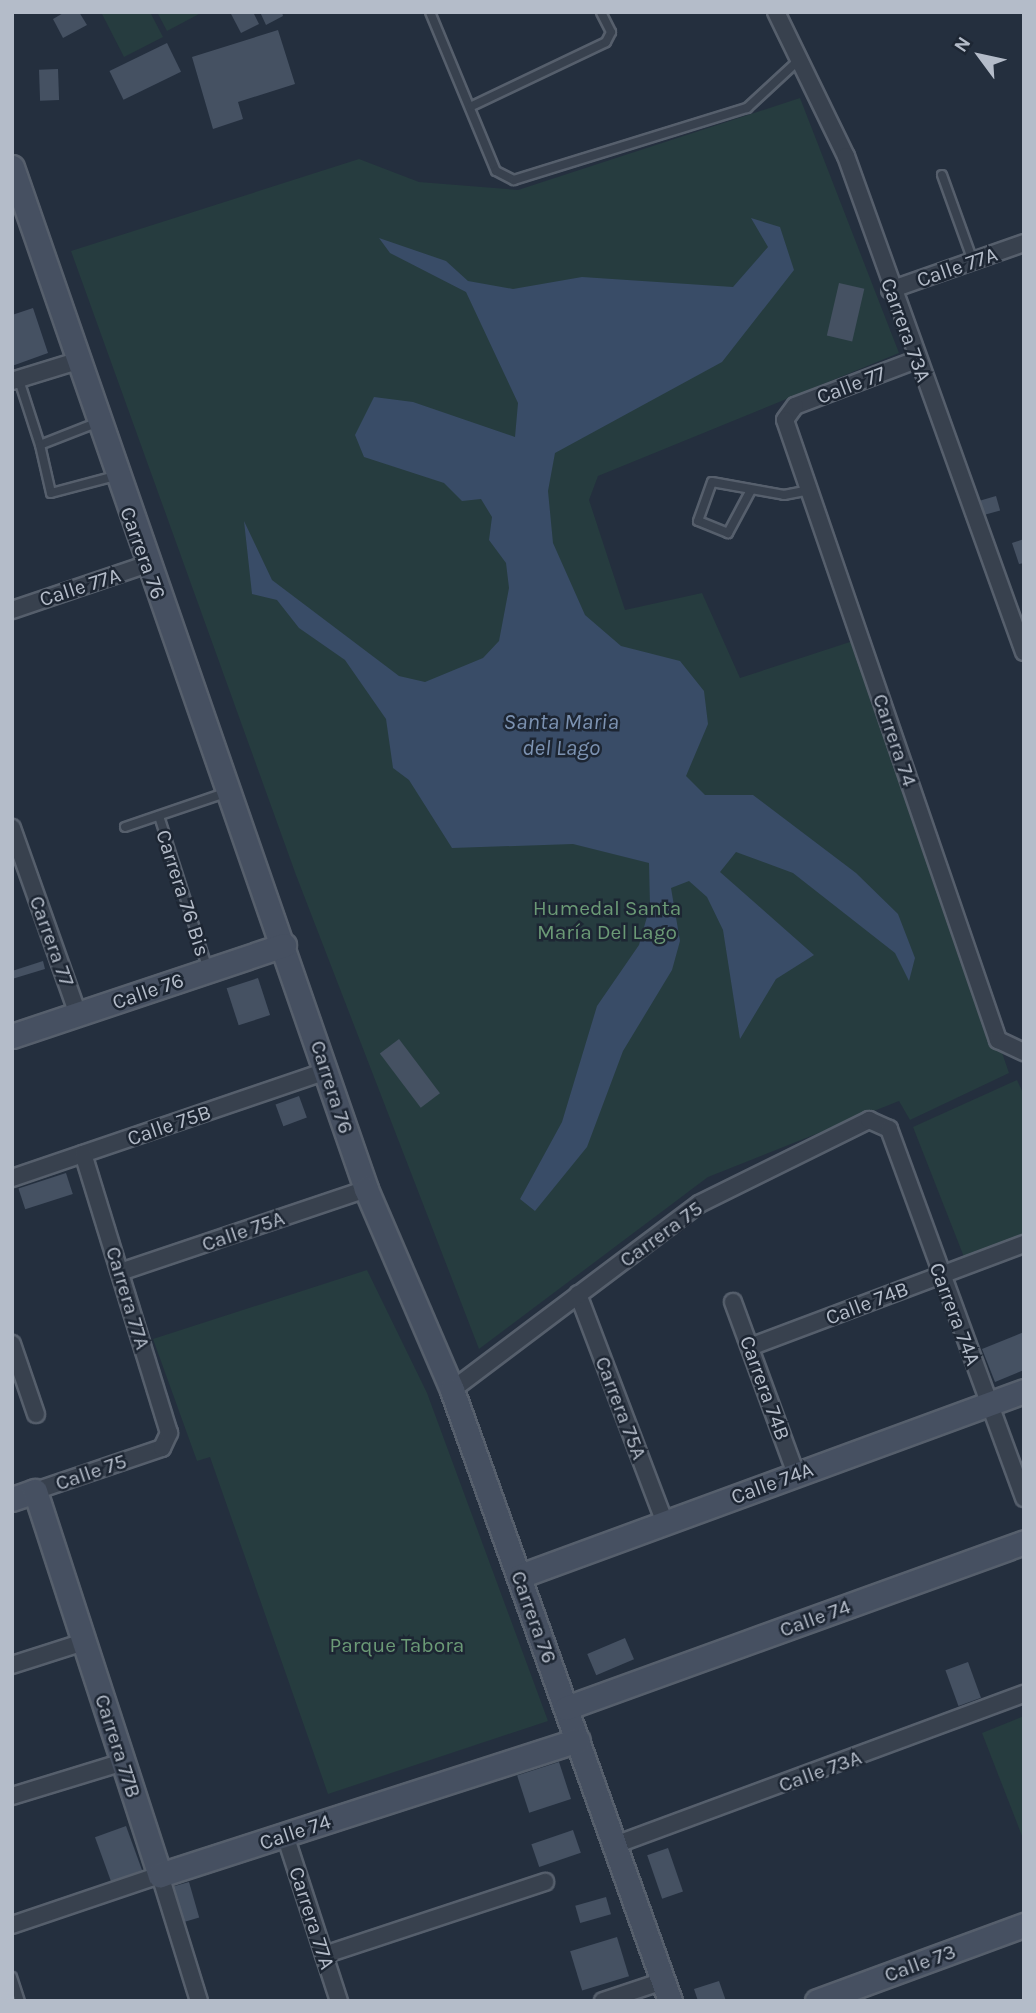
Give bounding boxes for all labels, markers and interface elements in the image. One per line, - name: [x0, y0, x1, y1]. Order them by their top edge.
- north arrow: [945, 21, 1015, 91]
- text: N: [949, 33, 975, 56]
- street label: Calle 77A: [913, 241, 1001, 293]
- street label: Carrera 73A: [876, 275, 936, 385]
- street label: Calle 77: [813, 360, 889, 410]
- street label: Carrera 76: [115, 503, 171, 603]
- street label: Calle 77A: [36, 562, 124, 612]
- street label: Carrera 74: [867, 690, 923, 790]
- water label: Santa Maria del Lago: [503, 708, 619, 762]
- street label: Carrera 76 Bis: [151, 826, 215, 960]
- street label: Carrera 77: [24, 892, 80, 990]
- park label: Humedal Santa María Del Lago: [533, 895, 681, 945]
- street label: Calle 76: [109, 967, 187, 1015]
- street label: Carrera 76: [305, 1037, 359, 1137]
- street label: Calle 75B: [124, 1099, 214, 1151]
- street label: Carrera 75: [615, 1196, 707, 1272]
- street label: Calle 75A: [198, 1205, 288, 1257]
- street label: Carrera 77A: [100, 1243, 156, 1353]
- street label: Carrera 74A: [924, 1259, 986, 1369]
- street label: Calle 74B: [822, 1276, 912, 1330]
- street label: Carrera 74B: [734, 1332, 796, 1444]
- street label: Carrera 75A: [590, 1353, 652, 1463]
- street label: Calle 75: [52, 1448, 130, 1496]
- street label: Calle 74A: [727, 1457, 817, 1509]
- street label: Carrera 76: [506, 1567, 562, 1667]
- street label: Calle 74: [776, 1594, 854, 1642]
- park label: Parque Tabora: [330, 1632, 464, 1658]
- street label: Carrera 77B: [89, 1691, 147, 1801]
- street label: Calle 73A: [775, 1744, 865, 1798]
- street label: Calle 74: [256, 1809, 334, 1855]
- street label: Carrera 77A: [284, 1864, 340, 1972]
- street label: Calle 73: [881, 1938, 959, 1988]

